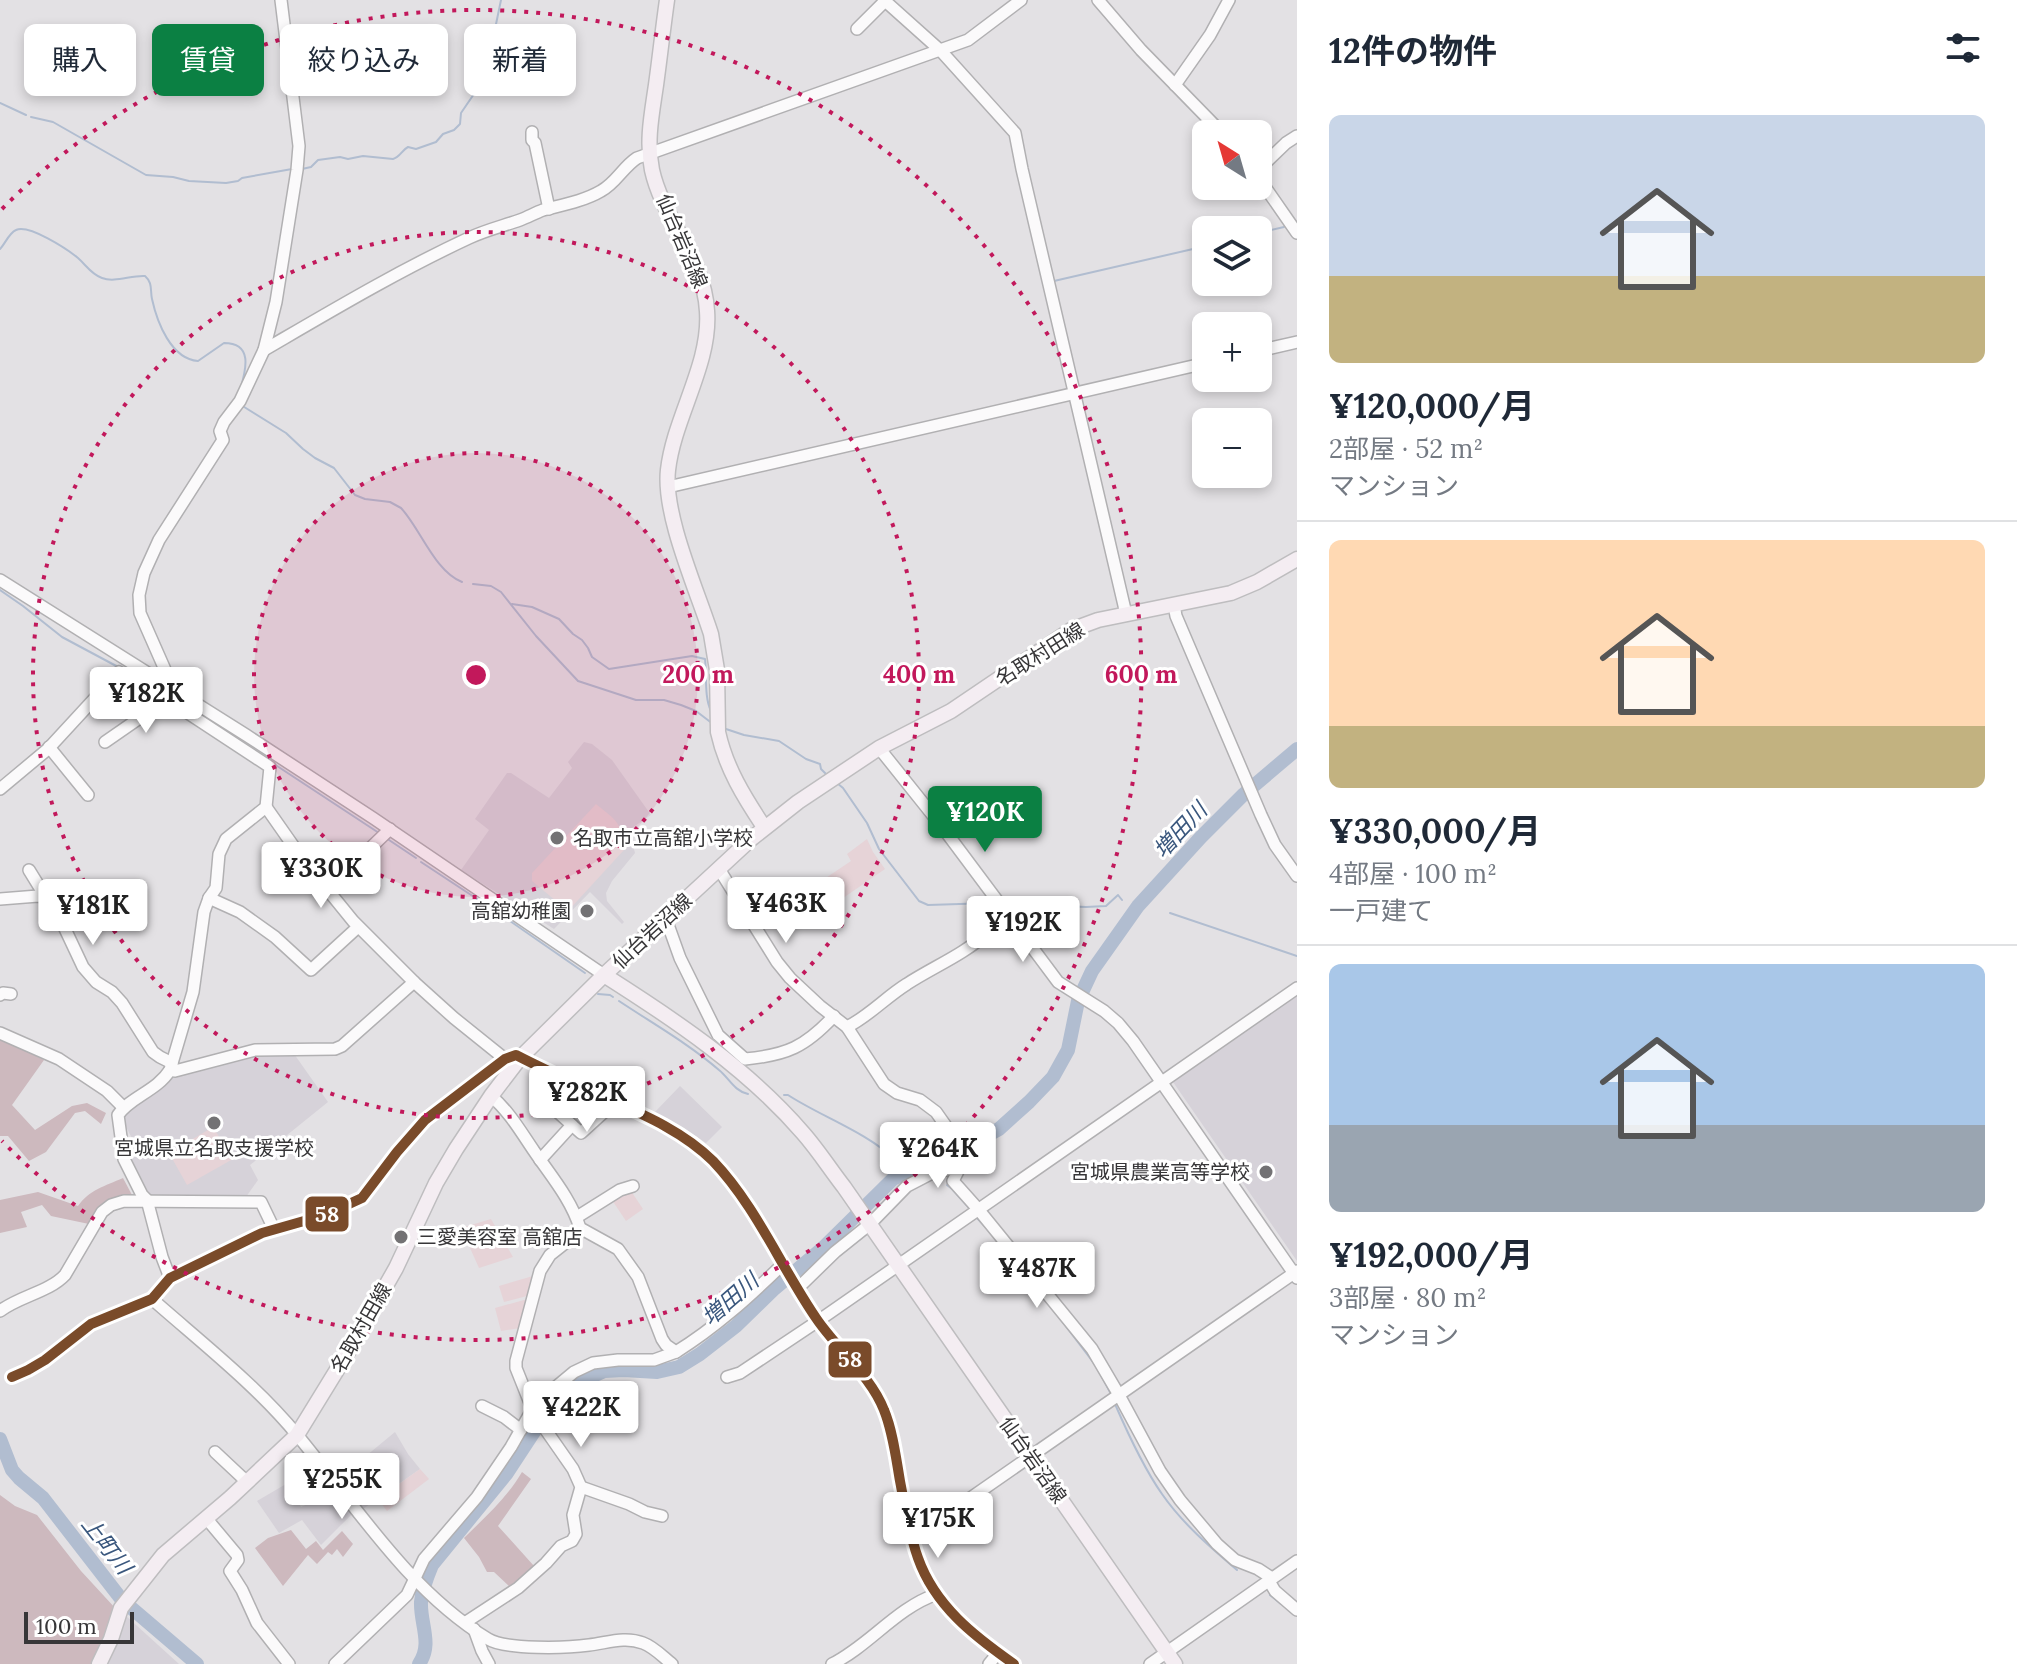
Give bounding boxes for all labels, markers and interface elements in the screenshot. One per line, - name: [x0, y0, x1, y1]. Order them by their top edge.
- chip: 購入: [24, 24, 136, 96]
- chip: 賃貸: [152, 24, 264, 96]
- chip: 絞り込み: [280, 24, 448, 96]
- chip: 新着: [464, 24, 576, 96]
- icon: filters: [1941, 26, 1985, 70]
- text: 12件の物件: [1329, 29, 1497, 72]
- north arrow: [1192, 120, 1272, 200]
- map controls: [1192, 120, 1272, 488]
- icon: home: [1585, 167, 1729, 311]
- street label: 仙台岩沼線: [651, 190, 714, 292]
- button: layers: [1192, 216, 1272, 296]
- button: +: [1192, 312, 1272, 392]
- text: ¥120,000/月: [1329, 384, 1535, 427]
- button: −: [1192, 408, 1272, 488]
- text: 2部屋 · 52 m²: [1329, 432, 1483, 465]
- text: マンション: [1329, 469, 1459, 502]
- icon: home: [1585, 592, 1729, 736]
- street label: 名取村田線: [991, 616, 1089, 691]
- text: 200 m: [662, 659, 734, 690]
- text: 400 m: [883, 659, 955, 690]
- text: 600 m: [1105, 659, 1177, 690]
- centre of rings: [462, 661, 490, 689]
- pin: ¥182K: [90, 667, 202, 735]
- text: ¥182K: [108, 676, 184, 709]
- pin: ¥120K: [929, 786, 1041, 854]
- text: ¥120K: [946, 795, 1024, 828]
- water label: 増田川: [1147, 795, 1214, 864]
- text: ¥330,000/月: [1329, 809, 1541, 852]
- place label: 名取市立高舘小学校: [573, 825, 753, 850]
- marker: 名取市立高舘小学校: [548, 829, 566, 847]
- pin: ¥330K: [265, 842, 377, 910]
- text: ¥330K: [280, 851, 362, 884]
- text: 4部屋 · 100 m²: [1329, 857, 1497, 890]
- pin: ¥463K: [730, 877, 842, 945]
- pin: ¥181K: [37, 879, 149, 947]
- text: ¥463K: [745, 886, 827, 919]
- street label: 仙台岩沼線: [607, 887, 697, 974]
- text: ¥181K: [56, 888, 130, 921]
- text: 一戸建て: [1329, 894, 1433, 927]
- pin: ¥192K: [967, 896, 1079, 964]
- place label: 高舘幼稚園: [471, 898, 571, 923]
- marker: 高舘幼稚園: [578, 902, 596, 920]
- text: ¥192K: [985, 905, 1061, 938]
- icon: home: [1585, 1016, 1729, 1160]
- pin: ¥282K: [531, 1066, 643, 1134]
- text: ¥282K: [547, 1075, 627, 1108]
- marker: 宮城県立名取支援学校: [205, 1114, 223, 1132]
- pin: ¥264K: [882, 1122, 994, 1190]
- text: ¥264K: [898, 1131, 978, 1164]
- place label: 宮城県立名取支援学校: [114, 1135, 314, 1160]
- place label: 宮城県農業高等学校: [1070, 1159, 1250, 1184]
- marker: 宮城県農業高等学校: [1257, 1163, 1275, 1181]
- line badge: 58: [304, 1195, 350, 1233]
- text: 58: [315, 1200, 339, 1228]
- place label: 三愛美容室 高舘店: [417, 1224, 582, 1249]
- marker: 三愛美容室 高舘店: [392, 1228, 410, 1246]
- text: ¥192,000/月: [1329, 1233, 1534, 1276]
- pin: ¥487K: [981, 1242, 1093, 1310]
- text: ¥487K: [998, 1251, 1076, 1284]
- water label: 増田川: [696, 1265, 766, 1331]
- street label: 名取村田線: [325, 1278, 396, 1377]
- text: 3部屋 · 80 m²: [1329, 1281, 1487, 1314]
- text: マンション: [1329, 1318, 1459, 1351]
- line badge: 58: [827, 1340, 873, 1379]
- text: 58: [838, 1345, 862, 1373]
- pin: ¥422K: [525, 1381, 637, 1449]
- text: ¥422K: [541, 1390, 621, 1423]
- street label: 仙台岩沼線: [994, 1412, 1072, 1508]
- pin: ¥255K: [286, 1453, 398, 1521]
- text: ¥255K: [302, 1462, 382, 1495]
- pin: ¥175K: [882, 1492, 994, 1560]
- text: ¥175K: [901, 1501, 975, 1534]
- water label: 上町川: [76, 1510, 140, 1581]
- scale bar: [24, 1608, 134, 1644]
- text: 100 m: [36, 1612, 97, 1640]

